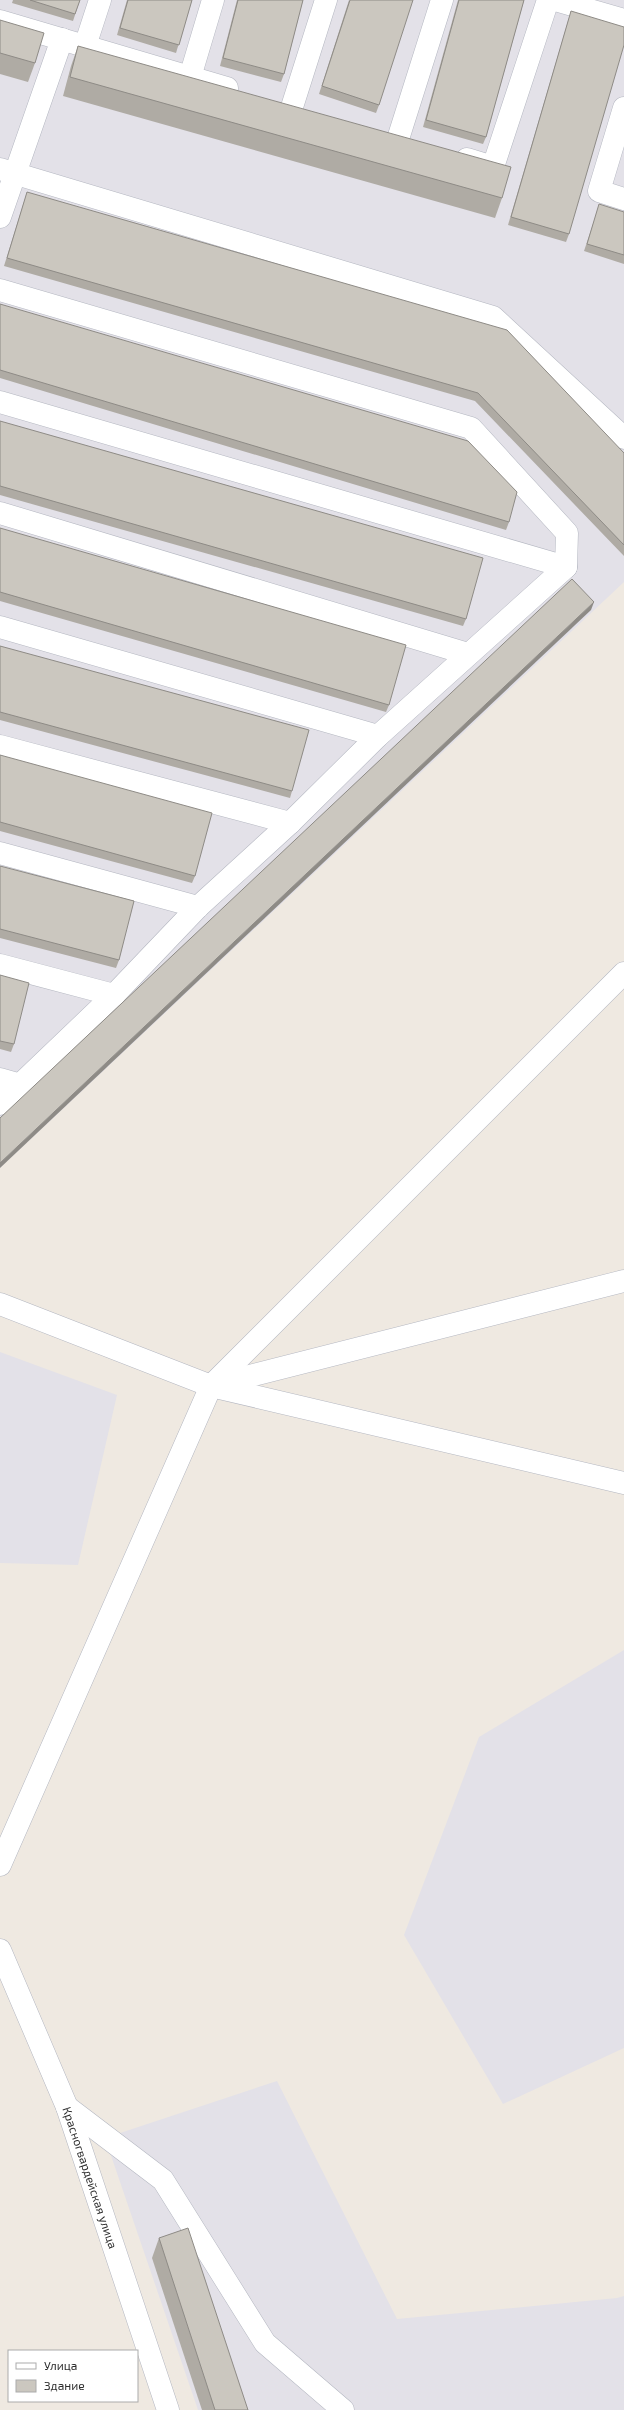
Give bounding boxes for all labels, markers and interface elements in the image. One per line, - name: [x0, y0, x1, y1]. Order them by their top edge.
- street label: Красногвардейская улица: [60, 2105, 121, 2250]
- legend: [8, 2350, 138, 2402]
- text: Улица: [44, 2358, 77, 2372]
- text: Здание: [44, 2378, 85, 2392]

